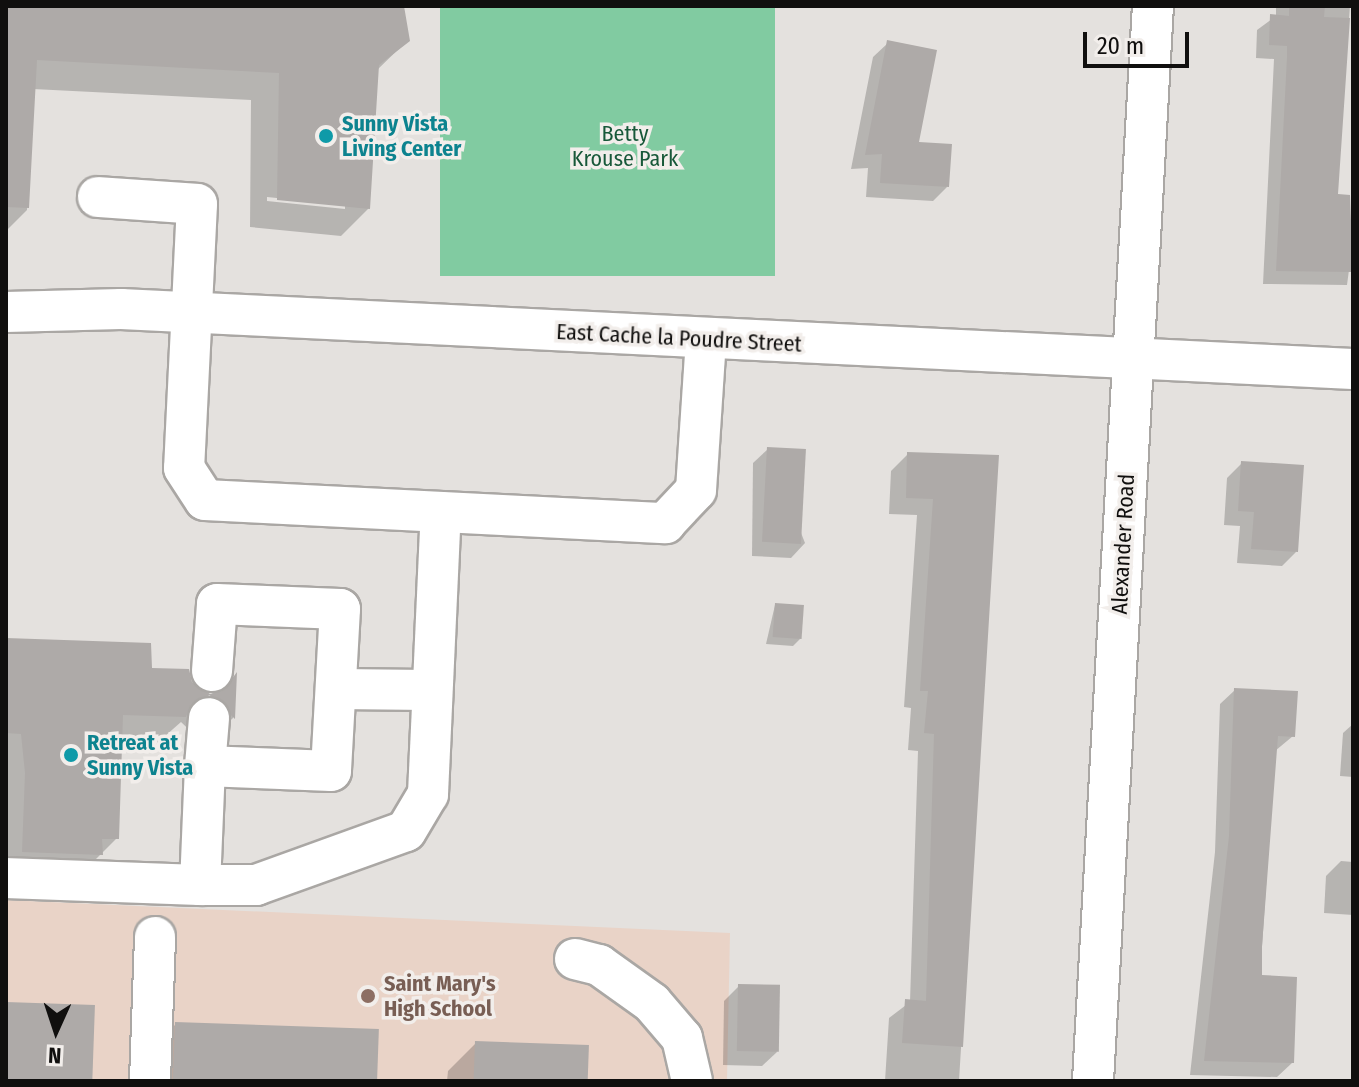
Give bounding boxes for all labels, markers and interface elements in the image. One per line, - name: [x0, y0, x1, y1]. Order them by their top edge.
- scale bar: [1087, 16, 1193, 66]
- text: 20 m: [1097, 32, 1144, 60]
- place label: Sunny Vista Living Center: [342, 110, 461, 162]
- park label: Betty Krouse Park: [572, 120, 678, 172]
- marker: Sunny Vista Living Center: [317, 127, 335, 145]
- street label: East Cache la Poudre Street: [556, 318, 802, 358]
- street label: Alexander Road: [1106, 473, 1140, 615]
- place label: Retreat at Sunny Vista: [87, 729, 193, 780]
- marker: Retreat at Sunny Vista: [62, 746, 80, 764]
- place label: Saint Mary's High School: [384, 970, 496, 1022]
- marker: Saint Mary's High School: [359, 987, 377, 1005]
- north arrow: [16, 991, 96, 1071]
- text: N: [47, 1042, 62, 1069]

